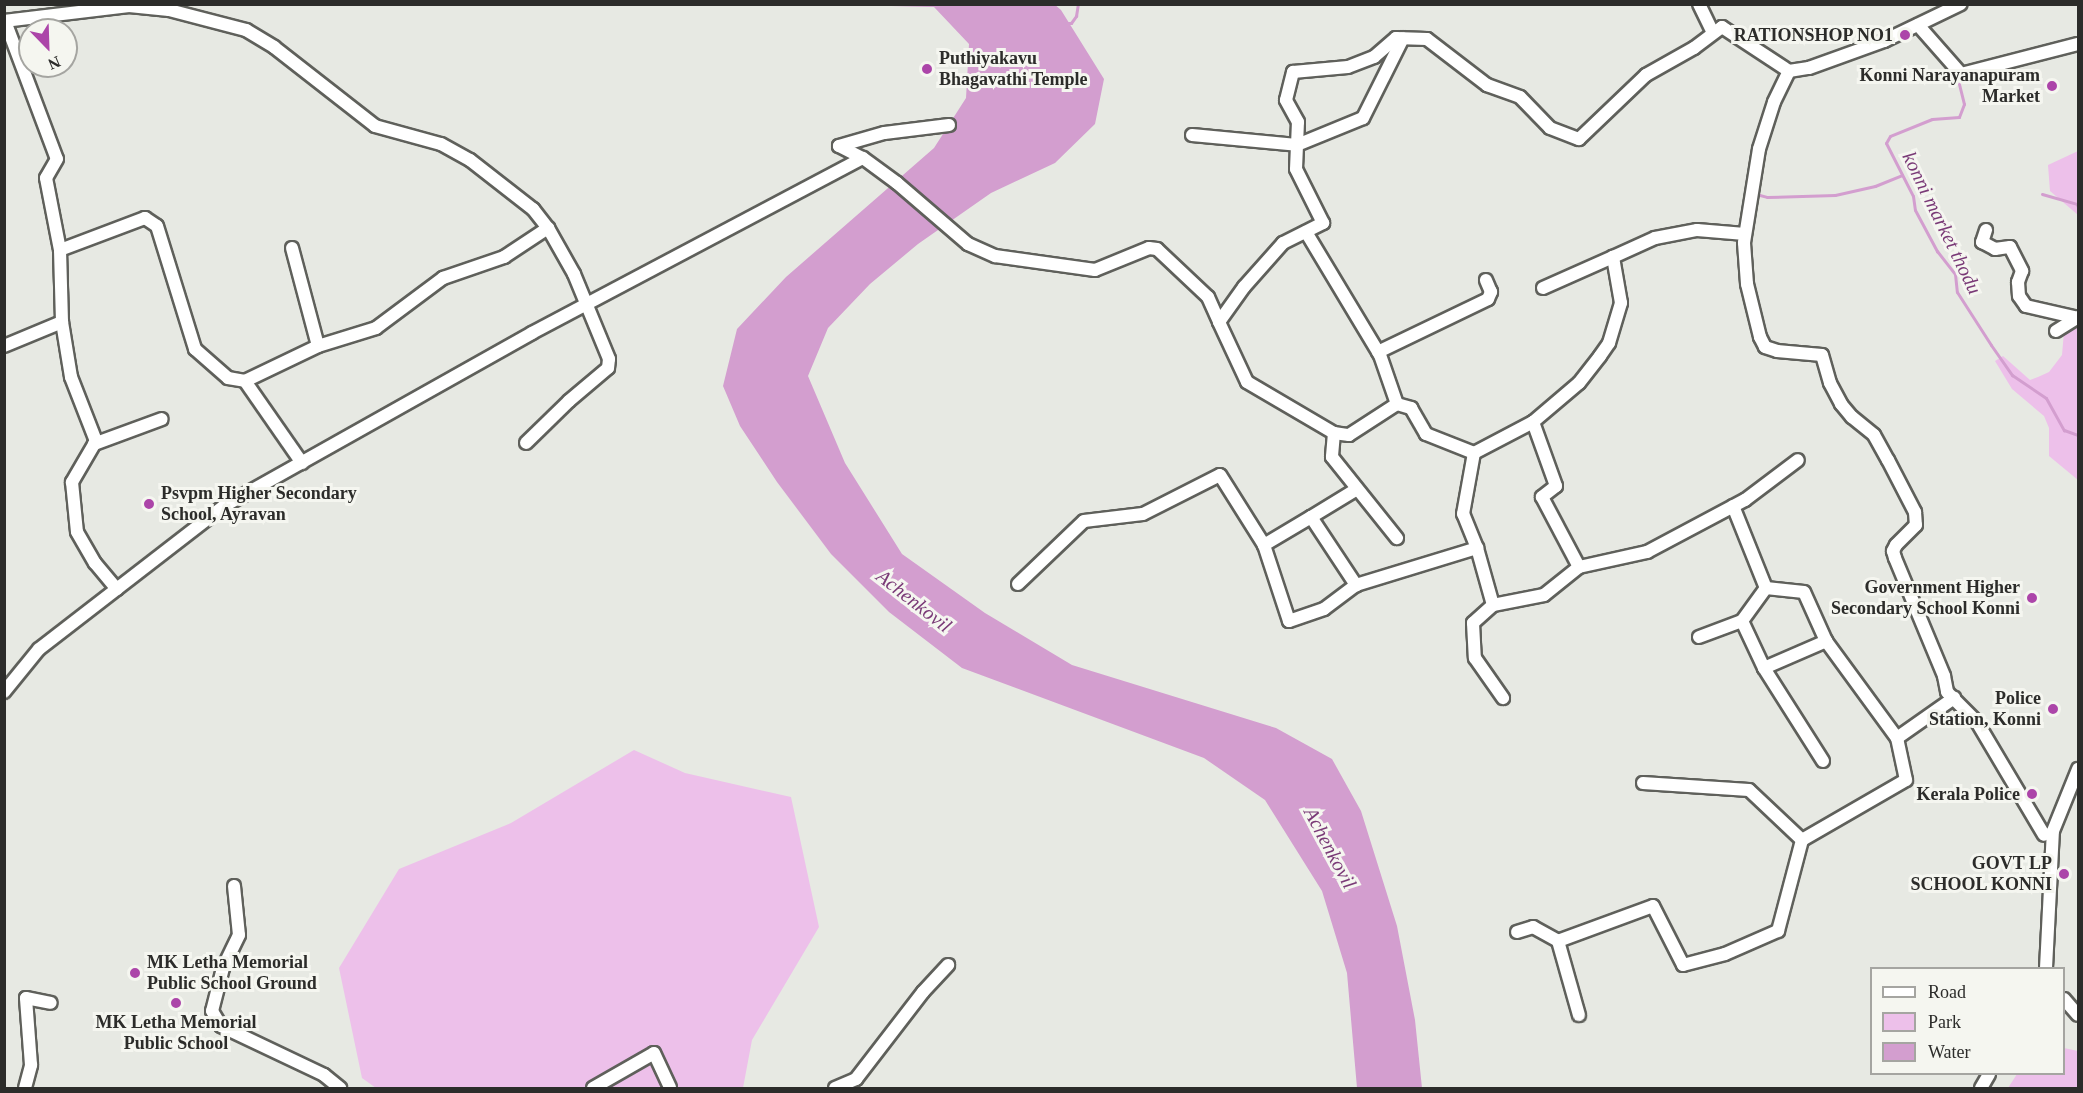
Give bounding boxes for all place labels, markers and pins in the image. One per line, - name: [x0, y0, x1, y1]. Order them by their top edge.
- place label: RATIONSHOP NO1: [1733, 24, 1893, 46]
- marker: RATIONSHOP NO1: [1898, 28, 1912, 42]
- place label: Puthiyakavu Bhagavathi Temple: [939, 48, 1088, 90]
- marker: Puthiyakavu Bhagavathi Temple: [920, 62, 934, 76]
- place label: Konni Narayanapuram Market: [1859, 65, 2040, 107]
- marker: Konni Narayanapuram Market: [2045, 79, 2059, 93]
- place label: Psvpm Higher Secondary School, Ayravan: [161, 483, 357, 526]
- marker: Psvpm Higher Secondary School, Ayravan: [142, 497, 156, 511]
- place label: Government Higher Secondary School Konni: [1831, 577, 2020, 620]
- marker: Government Higher Secondary School Konni: [2025, 591, 2039, 605]
- place label: Police Station, Konni: [1929, 688, 2041, 730]
- marker: Police Station, Konni: [2046, 702, 2060, 716]
- place label: Kerala Police: [1917, 783, 2020, 805]
- marker: Kerala Police: [2025, 787, 2039, 801]
- place label: GOVT LP SCHOOL KONNI: [1909, 853, 2052, 896]
- marker: GOVT LP SCHOOL KONNI: [2057, 867, 2071, 881]
- place label: MK Letha Memorial Public School Ground: [147, 952, 317, 994]
- marker: MK Letha Memorial Public School Ground: [128, 966, 142, 980]
- marker: MK Letha Memorial Public School: [169, 996, 183, 1010]
- place label: MK Letha Memorial Public School: [96, 1012, 256, 1054]

